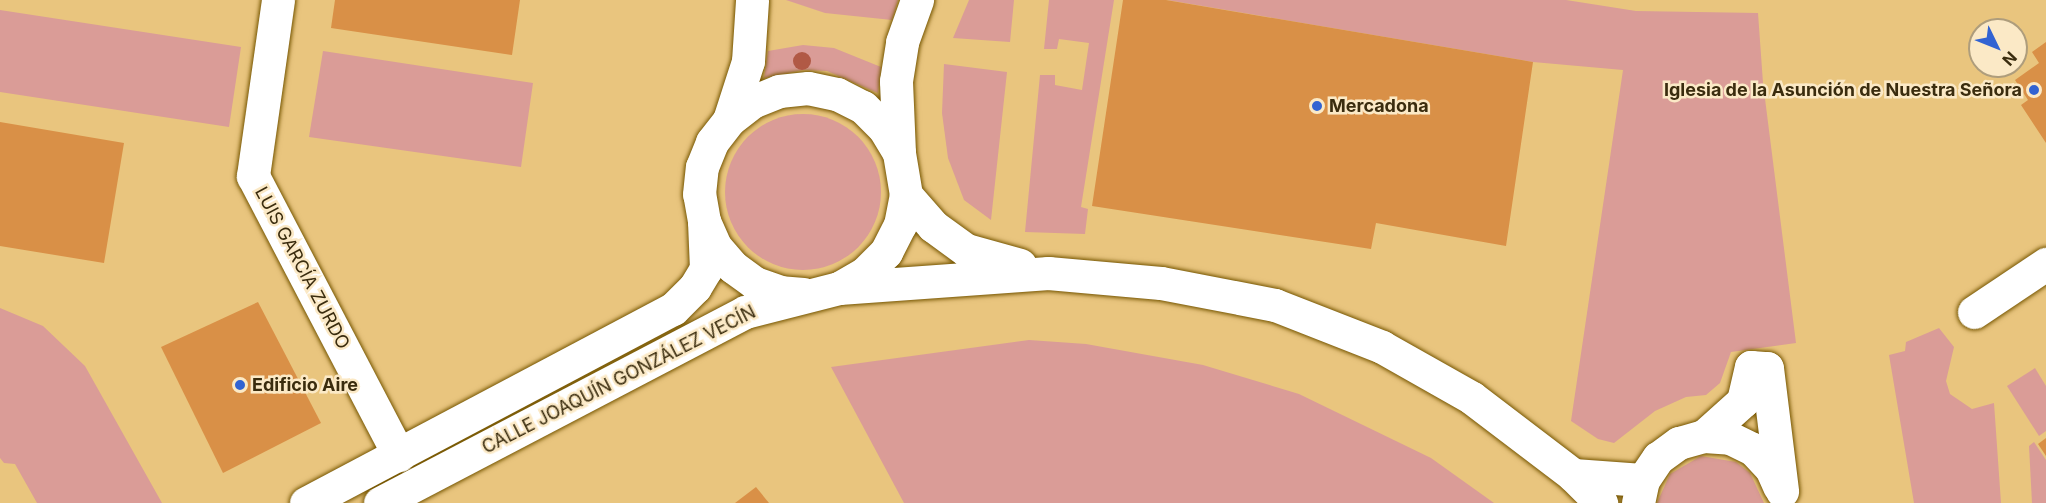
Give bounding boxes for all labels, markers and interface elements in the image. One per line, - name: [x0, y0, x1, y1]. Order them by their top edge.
- north arrow: [1968, 18, 2028, 78]
- text: N: [1998, 48, 2021, 70]
- place label: Iglesia de la Asunción de Nuestra Señora: [1664, 79, 2022, 101]
- marker: Iglesia de la Asunción de Nuestra Señora: [2027, 83, 2041, 97]
- place label: Mercadona: [1329, 95, 1429, 117]
- marker: Mercadona: [1310, 99, 1324, 113]
- street label: LUIS GARCÍA ZURDO: [250, 183, 354, 353]
- street label: CALLE JOAQUÍN GONZÁLEZ VECÍN: [479, 301, 759, 459]
- place label: Edificio Aire: [252, 374, 358, 396]
- marker: Edificio Aire: [233, 378, 247, 392]

